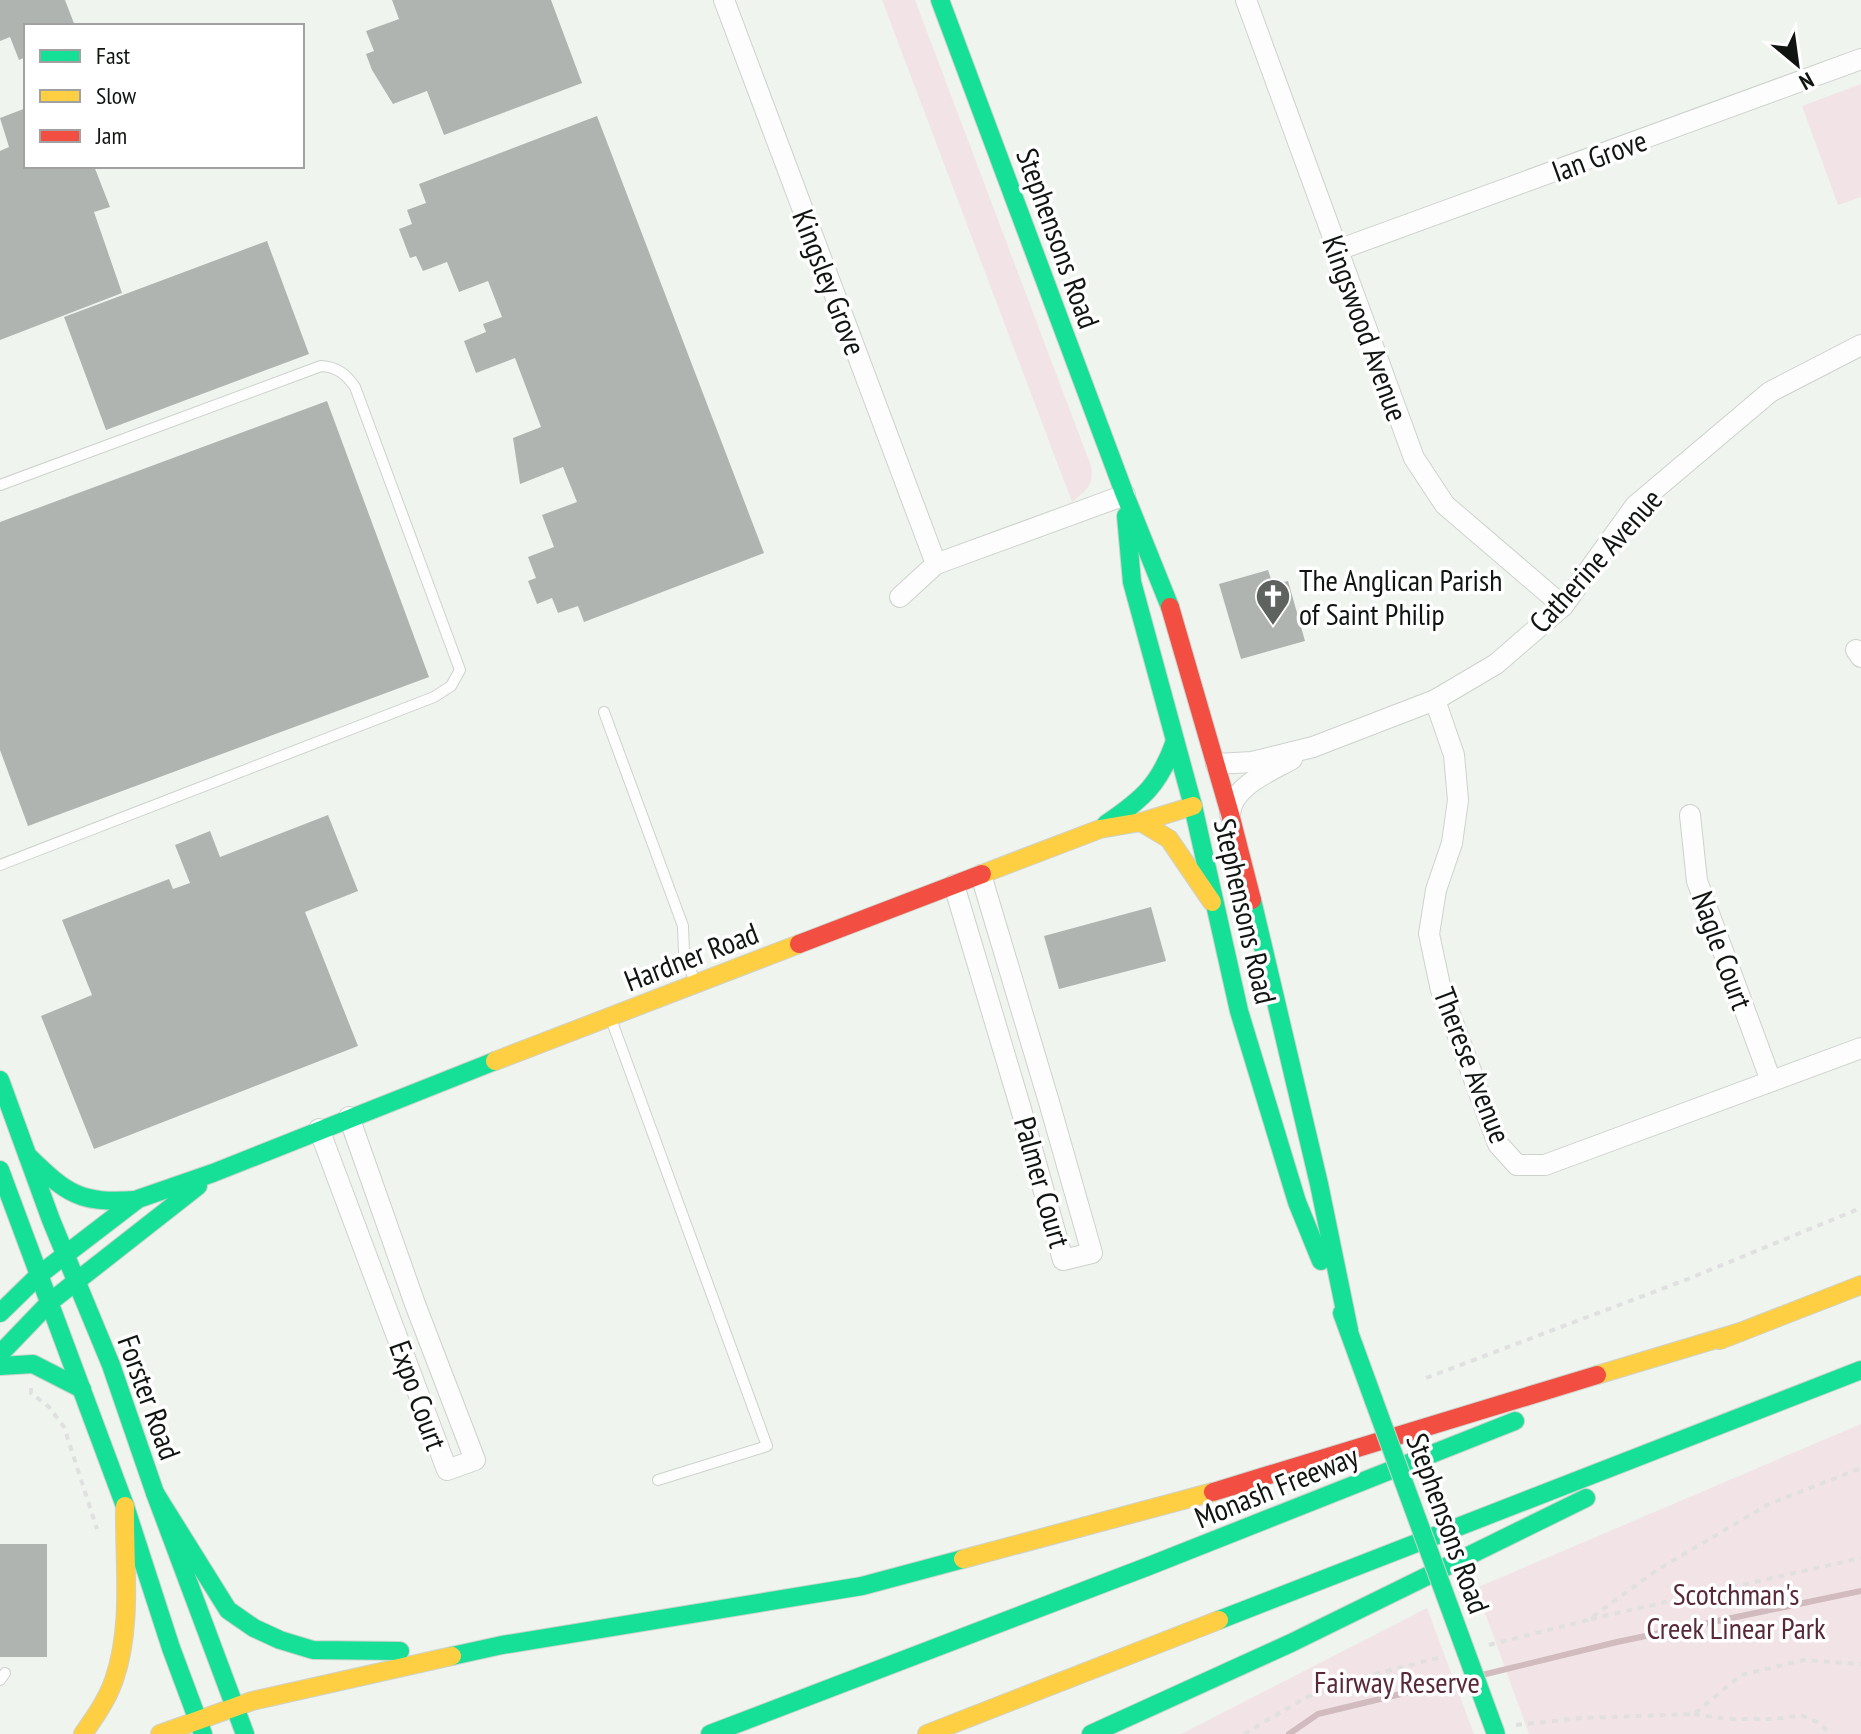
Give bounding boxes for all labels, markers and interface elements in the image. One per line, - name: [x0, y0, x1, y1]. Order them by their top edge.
- legend: [24, 24, 304, 168]
- north arrow: [1757, 24, 1837, 104]
- text: Fast: [96, 40, 131, 71]
- text: N: [1795, 66, 1819, 97]
- text: Slow: [96, 80, 137, 111]
- text: Jam: [95, 120, 127, 151]
- street label: Ian Grove: [1546, 120, 1652, 190]
- street label: Stephensons Road: [1008, 143, 1110, 333]
- street label: Kingsley Grove: [784, 204, 876, 360]
- street label: Kingswood Avenue: [1314, 230, 1418, 426]
- street label: Catherine Avenue: [1520, 480, 1670, 640]
- place label: The Anglican Parish of Saint Philip: [1299, 560, 1502, 633]
- church icon: The Anglican Parish of Saint Philip: [1254, 577, 1292, 627]
- street label: Stephensons Road: [1206, 815, 1286, 1007]
- street label: Nagle Court: [1684, 886, 1763, 1015]
- street label: Hardner Road: [618, 913, 764, 999]
- street label: Therese Avenue: [1425, 982, 1521, 1148]
- street label: Palmer Court: [1006, 1112, 1080, 1253]
- street label: Forster Road: [109, 1329, 191, 1465]
- street label: Expo Court: [381, 1335, 457, 1456]
- street label: Stephensons Road: [1398, 1428, 1500, 1618]
- street label: Monash Freeway: [1189, 1435, 1364, 1536]
- park label: Scotchman's Creek Linear Park: [1646, 1574, 1826, 1647]
- park label: Fairway Reserve: [1314, 1662, 1480, 1701]

